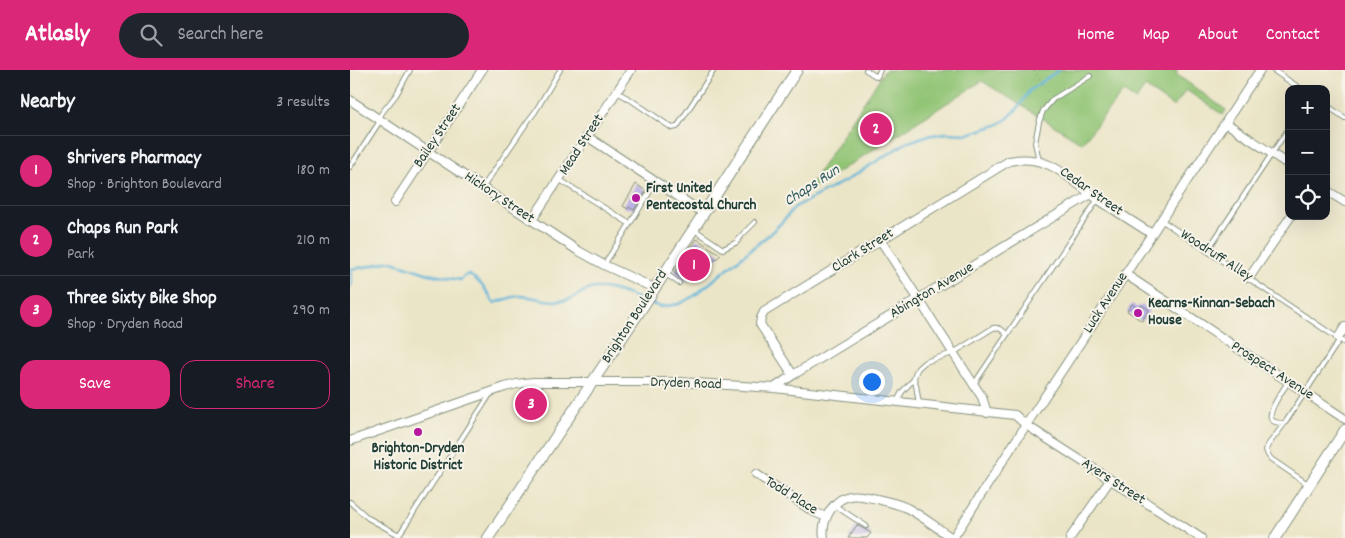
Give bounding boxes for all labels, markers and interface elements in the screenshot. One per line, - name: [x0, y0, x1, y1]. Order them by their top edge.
- search box: [119, 13, 469, 58]
- text: Atlasly: [25, 18, 89, 52]
- icon: search: [137, 21, 165, 49]
- text: Search here: [177, 22, 263, 49]
- text: Home: [1077, 23, 1114, 48]
- text: Map: [1142, 23, 1170, 48]
- text: About: [1198, 23, 1238, 48]
- text: Contact: [1266, 23, 1320, 48]
- map controls: [1285, 85, 1330, 220]
- button: +: [1285, 85, 1330, 130]
- text: Nearby: [20, 88, 75, 118]
- text: 3 results: [276, 91, 330, 114]
- street label: Bailey Street: [408, 99, 468, 172]
- street label: Mead Street: [554, 110, 610, 180]
- pin: 2: [860, 110, 892, 148]
- button: −: [1285, 130, 1330, 175]
- text: Shrivers Pharmacy: [67, 146, 201, 173]
- text: 1: [34, 159, 38, 182]
- text: 180 m: [297, 159, 330, 182]
- water label: Chaps Run: [779, 159, 845, 213]
- street label: Cedar Street: [1055, 162, 1128, 222]
- street label: Hickory Street: [459, 166, 539, 230]
- text: Shop · Brighton Boulevard: [67, 173, 222, 196]
- button: locate: [1285, 175, 1330, 220]
- place label: First United Pentecostal Church: [646, 178, 756, 217]
- marker: First United Pentecostal Church: [630, 192, 642, 204]
- text: Chaps Run Park: [67, 216, 178, 243]
- street label: Clark Street: [828, 223, 899, 279]
- street label: Woodruff Alley: [1175, 224, 1257, 288]
- text: 2: [33, 229, 40, 252]
- text: 210 m: [296, 229, 330, 252]
- text: Park: [67, 243, 94, 266]
- pin: 1: [678, 246, 710, 284]
- street label: Abington Avenue: [886, 257, 979, 325]
- street label: Brighton Boulevard: [596, 266, 674, 368]
- street label: Luck Avenue: [1078, 268, 1134, 338]
- text: Three Sixty Bike Shop: [67, 286, 217, 313]
- place label: Kearns-Kinnan-Sebach House: [1148, 293, 1275, 332]
- text: 3: [32, 299, 40, 322]
- text: 290 m: [292, 299, 330, 322]
- marker: Kearns-Kinnan-Sebach House: [1132, 307, 1144, 319]
- text: Shop · Dryden Road: [67, 313, 183, 336]
- street label: Prospect Avenue: [1226, 336, 1318, 406]
- button: Save: [20, 360, 170, 409]
- button: Share: [180, 360, 330, 409]
- your location: [859, 369, 885, 395]
- street label: Dryden Road: [650, 372, 722, 396]
- pin: 3: [515, 385, 547, 423]
- marker: Brighton-Dryden Historic District: [412, 426, 424, 438]
- place label: Brighton-Dryden Historic District: [371, 438, 465, 477]
- street label: Ayers Street: [1077, 453, 1150, 511]
- street label: Todd Place: [760, 471, 822, 521]

